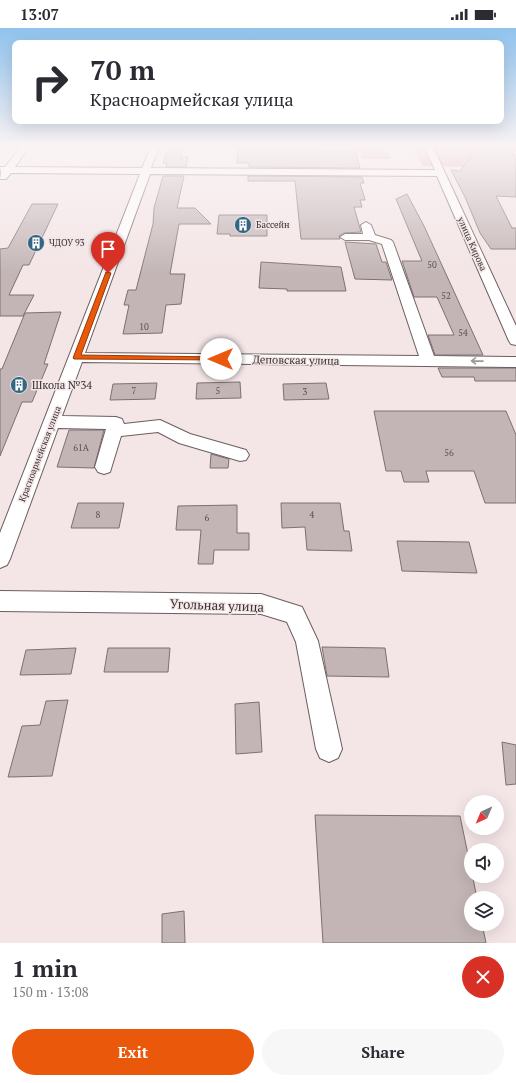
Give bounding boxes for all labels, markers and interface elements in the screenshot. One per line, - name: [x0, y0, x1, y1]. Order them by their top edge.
- text: 13:07: [20, 4, 59, 24]
- text: 70 m: [90, 51, 155, 88]
- icon: right: [24, 56, 76, 108]
- text: Красноармейская улица: [90, 87, 294, 111]
- street label: улица Кирова: [454, 214, 489, 273]
- building icon: Бассейн: [233, 215, 253, 235]
- place label: Бассейн: [256, 219, 290, 231]
- pin: [91, 232, 125, 273]
- building icon: ЧДОУ 93: [26, 233, 46, 253]
- place label: ЧДОУ 93: [49, 237, 85, 249]
- icon: arrive: [97, 238, 119, 260]
- house number: 50: [427, 259, 437, 271]
- house number: 52: [441, 290, 451, 302]
- house number: 10: [139, 321, 149, 333]
- house number: 54: [458, 327, 468, 339]
- position arrow: [200, 338, 242, 380]
- street label: Деповская улица: [252, 352, 340, 368]
- one-way arrow: [471, 357, 484, 365]
- building icon: Школа №34: [9, 375, 29, 395]
- place label: Школа №34: [32, 378, 92, 392]
- house number: 7: [132, 385, 137, 397]
- house number: 5: [216, 385, 221, 397]
- house number: 3: [303, 386, 308, 398]
- street label: Красноармейская улица: [16, 404, 64, 504]
- house number: 61А: [73, 442, 90, 454]
- house number: 56: [444, 447, 454, 459]
- house number: 8: [96, 509, 101, 521]
- house number: 4: [310, 509, 315, 521]
- house number: 6: [205, 512, 210, 524]
- street label: Угольная улица: [170, 594, 265, 616]
- north arrow: [464, 795, 504, 835]
- map controls: [464, 795, 504, 931]
- button: sound: [464, 843, 504, 883]
- button: layers: [464, 891, 504, 931]
- text: 1 min: [12, 952, 78, 984]
- button: close: [462, 956, 504, 998]
- text: 150 m · 13:08: [12, 983, 89, 1001]
- button: Exit: [12, 1029, 254, 1075]
- button: Share: [262, 1029, 504, 1075]

